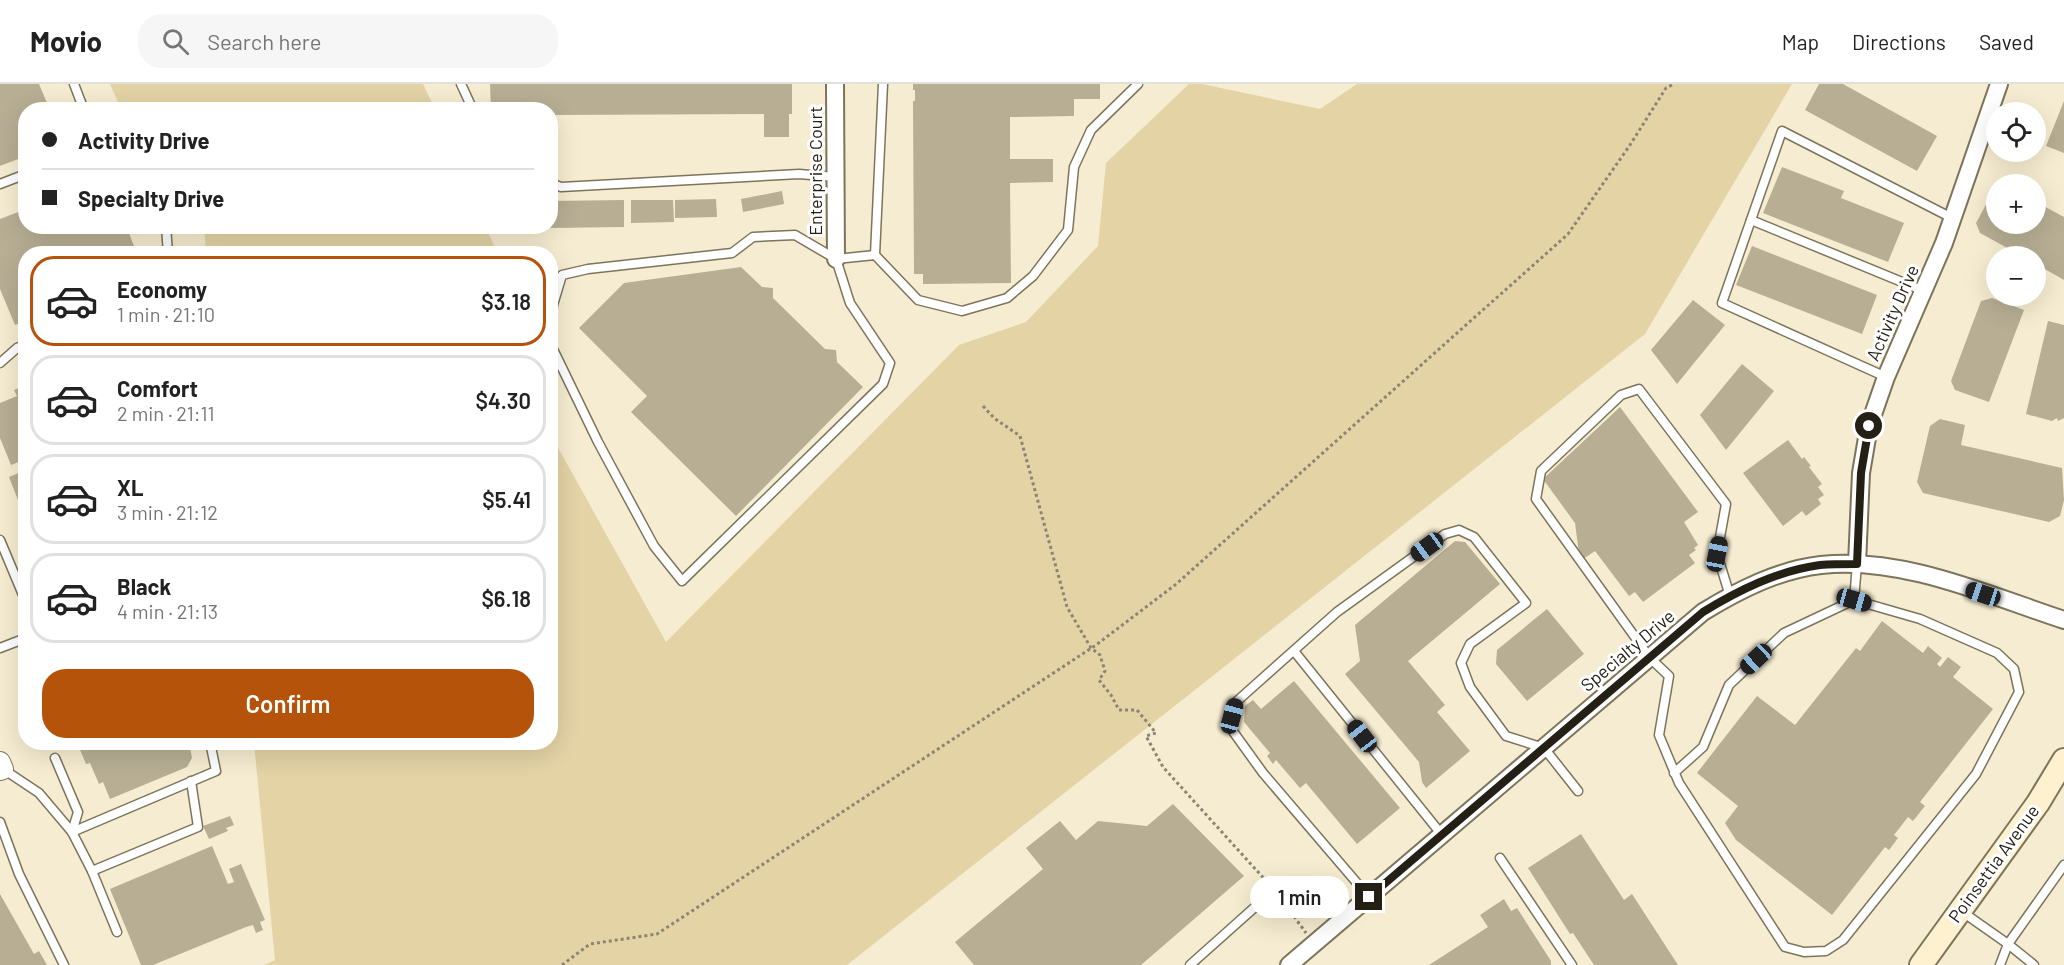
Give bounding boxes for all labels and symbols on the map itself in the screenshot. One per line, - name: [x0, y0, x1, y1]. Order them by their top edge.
- street label: Enterprise Court: [804, 106, 826, 236]
- street label: Activity Drive: [1861, 261, 1923, 364]
- route start: [1855, 412, 1882, 439]
- car: [1407, 529, 1447, 565]
- car: [1705, 535, 1729, 573]
- car: [1963, 580, 2003, 608]
- car: [1834, 586, 1874, 614]
- street label: Specialty Drive: [1576, 605, 1679, 696]
- car: [1737, 640, 1775, 678]
- car: [1219, 696, 1245, 736]
- car: [1344, 716, 1380, 756]
- street label: Poinsettia Avenue: [1943, 800, 2043, 927]
- callout: 1 min: [1249, 876, 1348, 918]
- route end: [1355, 883, 1382, 910]

